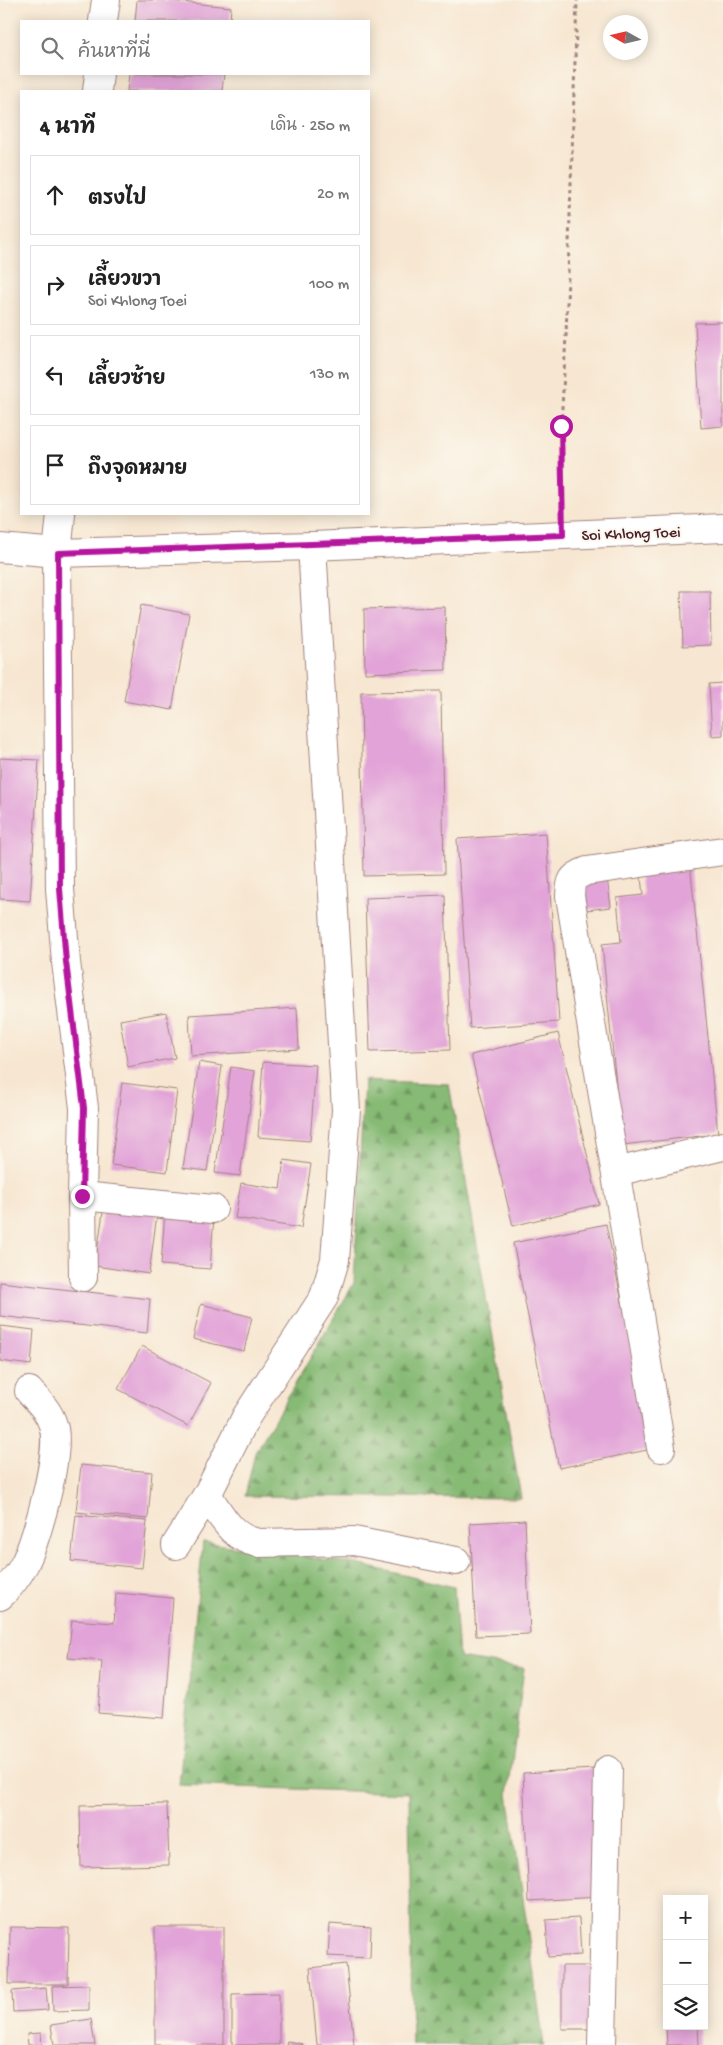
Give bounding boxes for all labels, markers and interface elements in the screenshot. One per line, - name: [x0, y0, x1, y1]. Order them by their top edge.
- north arrow: [603, 15, 648, 60]
- search box: [20, 20, 370, 75]
- icon: search: [38, 34, 66, 62]
- text: ค้นหาที่นี่: [78, 42, 150, 65]
- text: 4 นาที: [40, 117, 95, 142]
- text: เดิน · 250 m: [270, 118, 350, 137]
- icon: ahead: [41, 181, 69, 209]
- text: 20 m: [317, 186, 349, 205]
- text: ตรงไป: [88, 189, 146, 212]
- text: เลี้ยวขวา: [88, 270, 161, 293]
- icon: right: [41, 271, 69, 299]
- text: 100 m: [309, 276, 349, 295]
- text: Soi Khlong Toei: [88, 293, 187, 312]
- icon: left: [41, 361, 69, 389]
- text: 130 m: [310, 366, 349, 385]
- text: เลี้ยวซ้าย: [88, 369, 165, 392]
- route start: [550, 415, 573, 438]
- icon: arrive: [41, 451, 69, 479]
- text: ถึงจุดหมาย: [88, 459, 187, 482]
- street label: Soi Khlong Toei: [581, 524, 681, 547]
- route end: [71, 1185, 94, 1208]
- map controls: [663, 1895, 708, 2030]
- button: +: [663, 1895, 708, 1940]
- button: −: [663, 1940, 708, 1985]
- button: layers: [663, 1985, 708, 2030]

